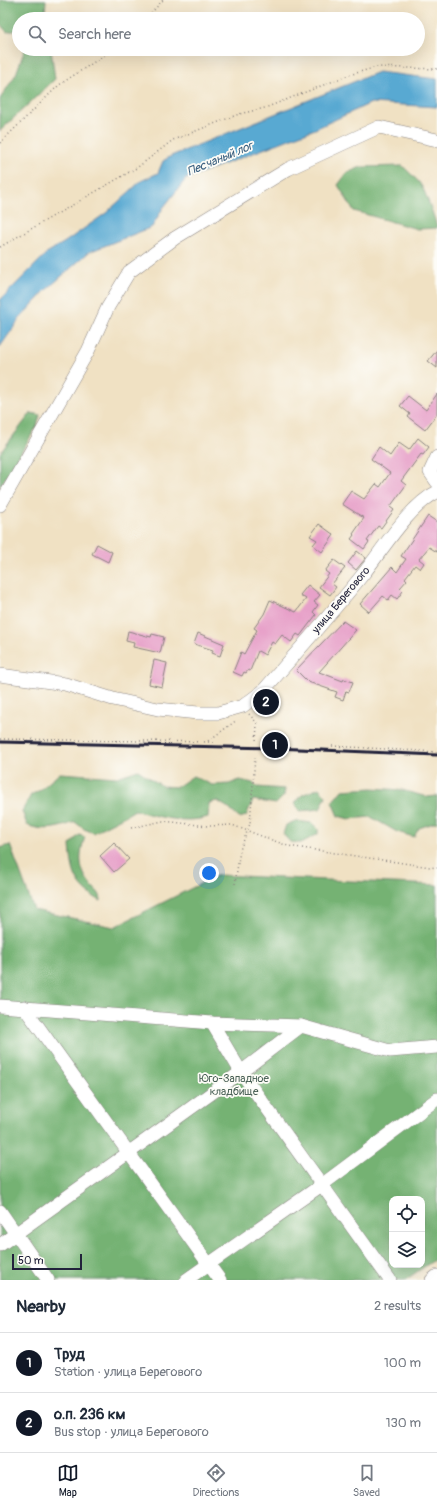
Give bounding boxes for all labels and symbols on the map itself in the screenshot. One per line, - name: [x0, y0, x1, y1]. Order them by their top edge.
- water label: Песчаный лог: [185, 138, 257, 180]
- street label: улица Берегового: [309, 564, 373, 637]
- pin: 2: [253, 687, 279, 717]
- pin: 1: [262, 730, 288, 760]
- your location: [199, 863, 219, 883]
- park label: Юго-Западное кладбище: [199, 1072, 269, 1098]
- scale bar: [12, 1252, 82, 1271]

